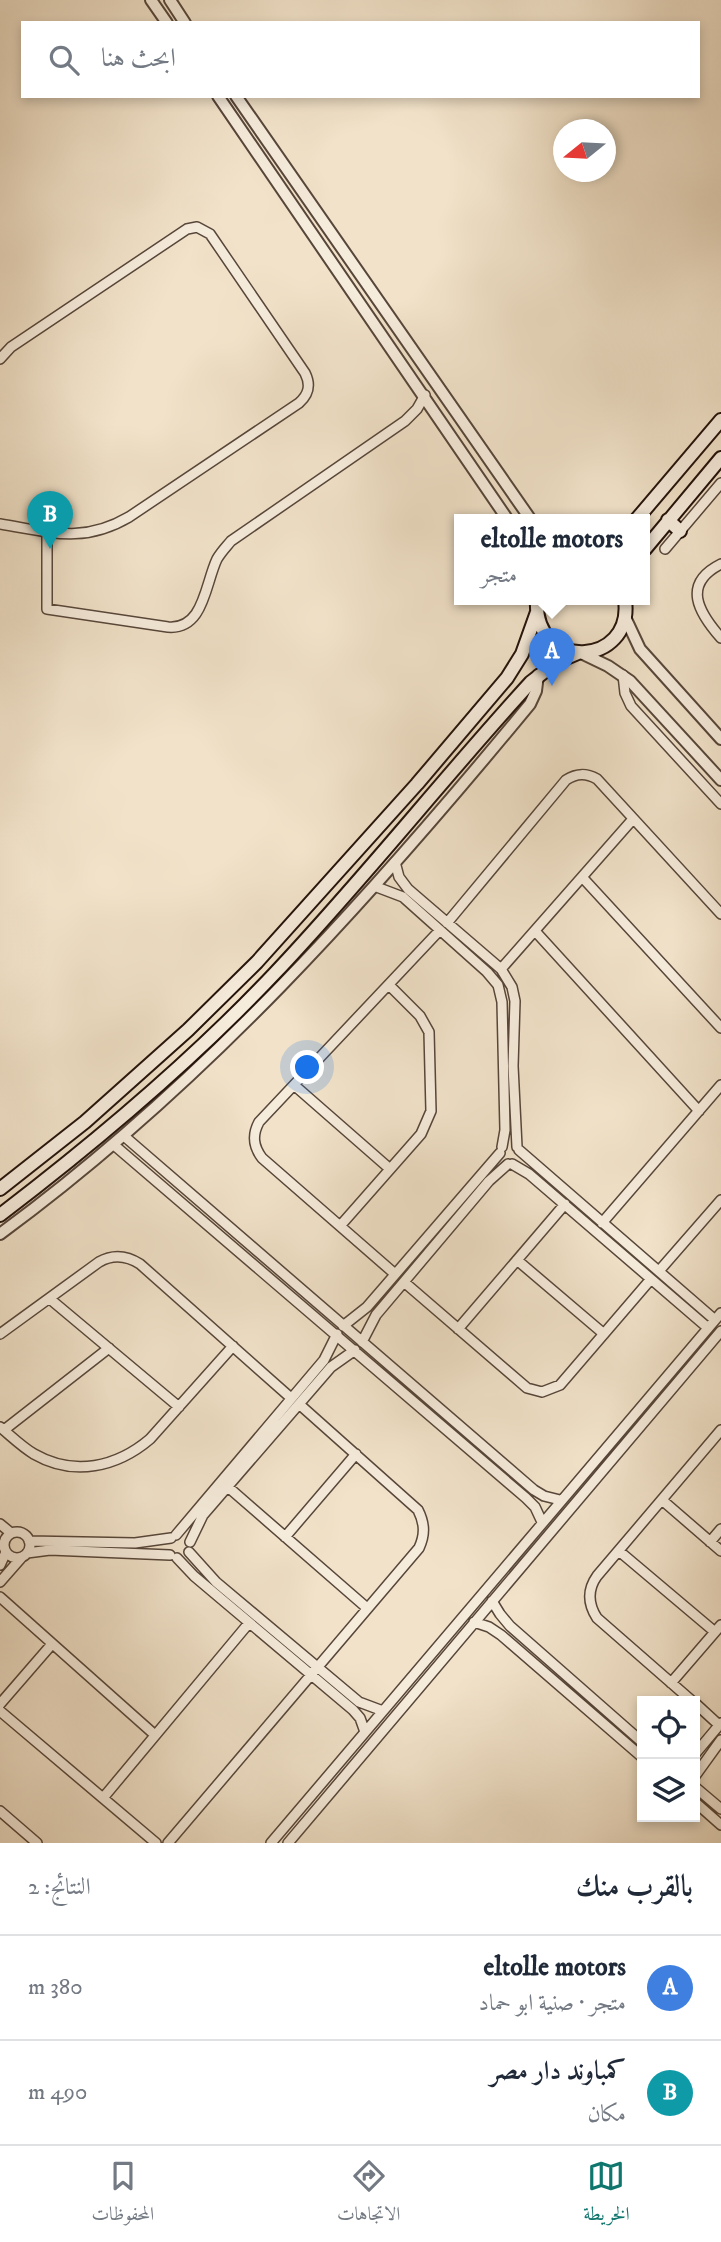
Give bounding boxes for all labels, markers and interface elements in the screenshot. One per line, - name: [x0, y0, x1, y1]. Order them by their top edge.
- search box: [21, 21, 700, 98]
- icon: search: [45, 41, 83, 79]
- text: ابحث هنا: [101, 42, 176, 75]
- north arrow: [553, 119, 616, 182]
- pin: B: [27, 491, 73, 549]
- popup: [454, 514, 650, 605]
- text: eltolle motors: [481, 523, 623, 556]
- text: متجر: [481, 561, 517, 590]
- pin: A: [529, 628, 575, 686]
- your location: [290, 1050, 324, 1084]
- map controls: [637, 1696, 700, 1822]
- button: locate: [637, 1696, 700, 1759]
- button: layers: [637, 1759, 700, 1822]
- text: بالقرب منك: [576, 1869, 693, 1906]
- text: النتائج: 2: [28, 1873, 91, 1902]
- text: eltolle motors: [483, 1951, 626, 1984]
- text: 380 m: [28, 1973, 83, 2002]
- text: A: [663, 1973, 677, 2002]
- text: متجر · صنية ابو حماد: [479, 1989, 626, 2018]
- text: كمباوند دار مصر: [490, 2055, 626, 2088]
- text: 490 m: [28, 2078, 87, 2107]
- text: B: [663, 2078, 677, 2107]
- text: مكان: [587, 2100, 626, 2129]
- tab: المحفوظات: [91, 2157, 154, 2232]
- tab: الاتجاهات: [337, 2157, 400, 2232]
- tab: الخريطة: [583, 2157, 630, 2232]

